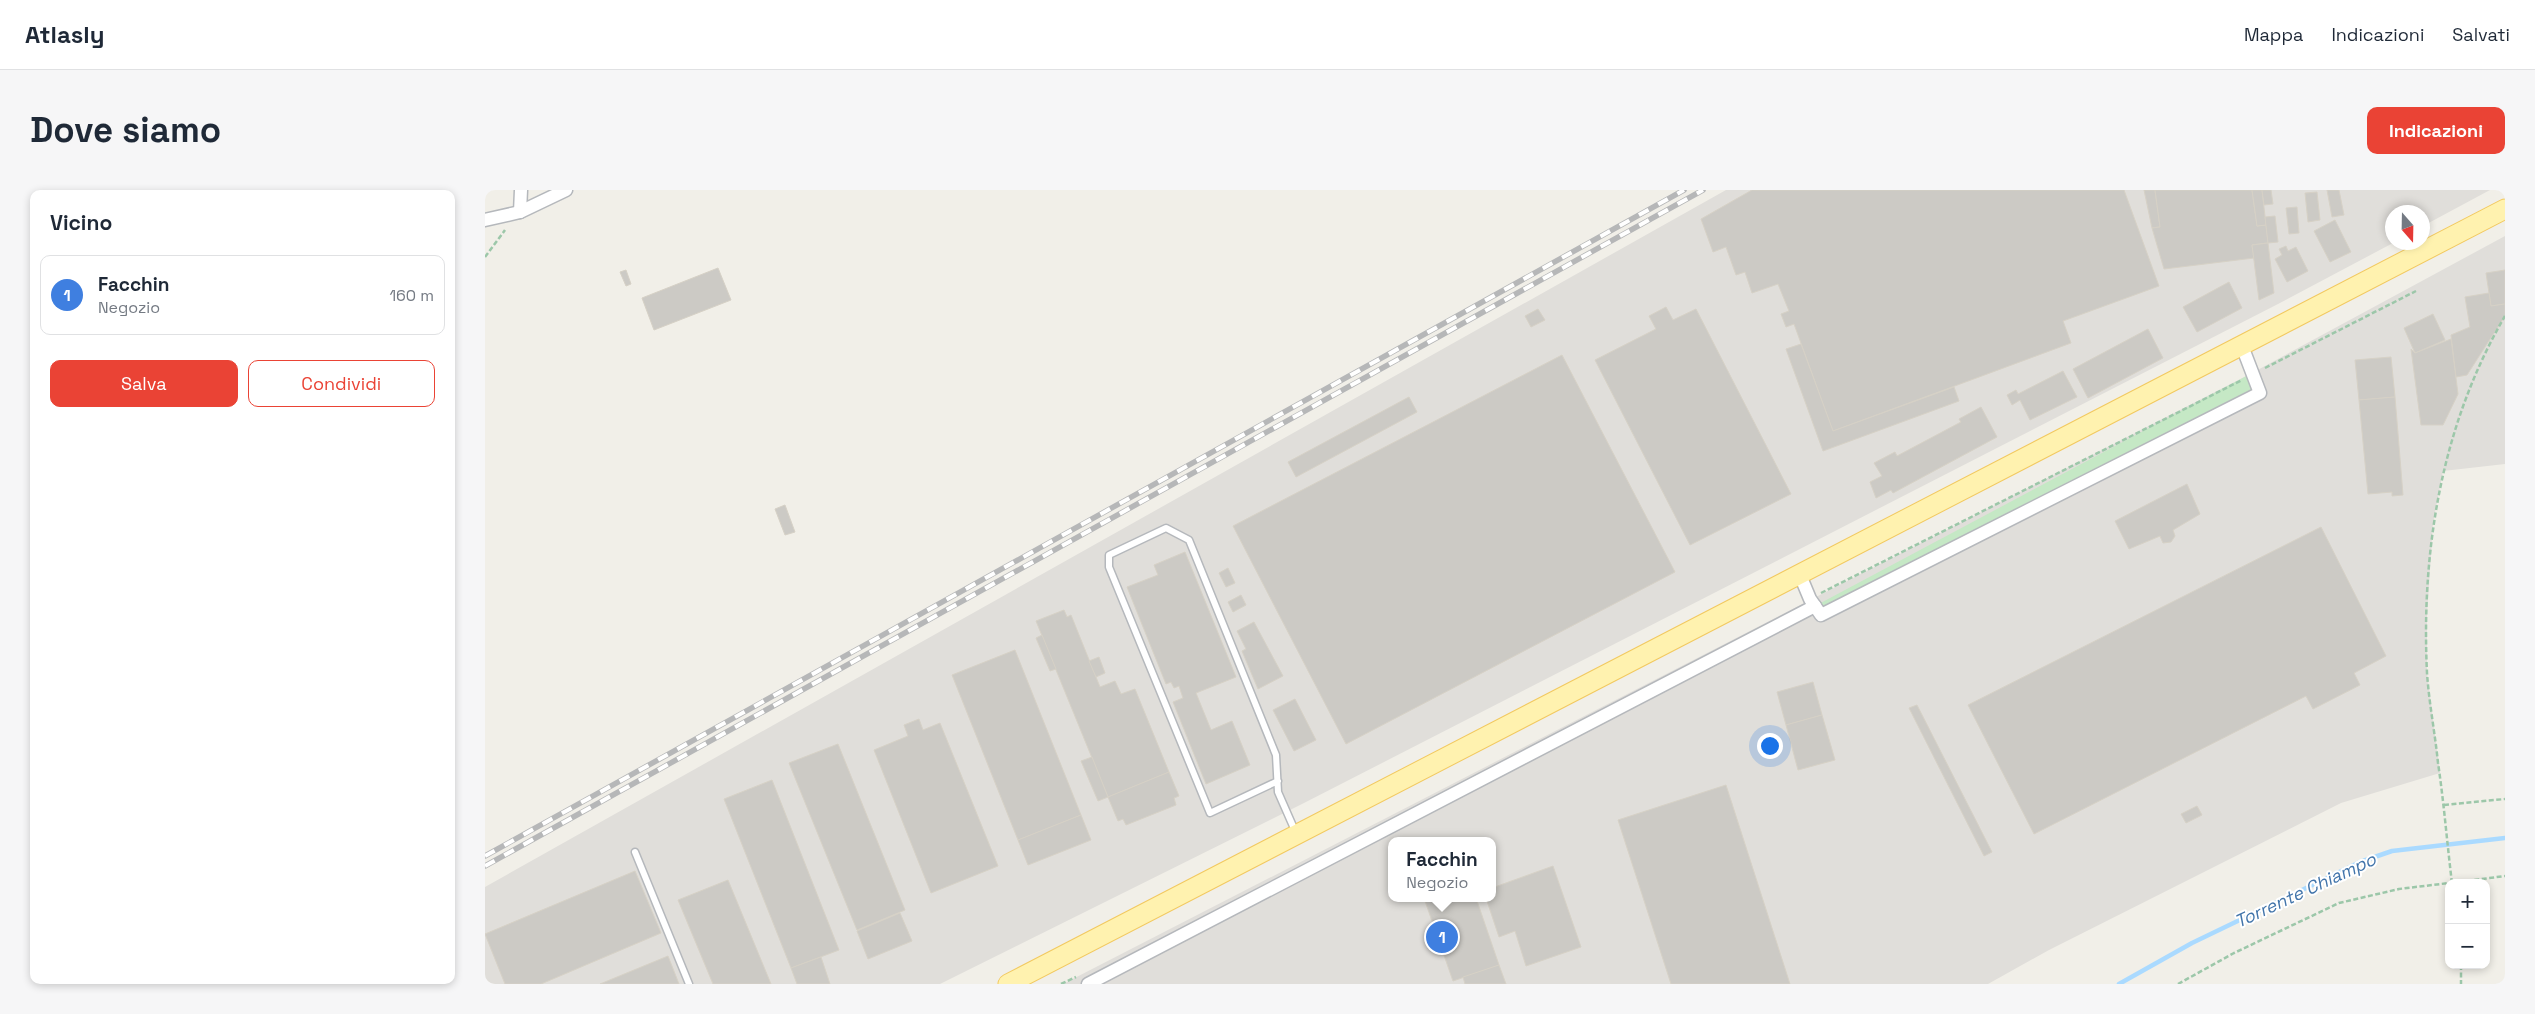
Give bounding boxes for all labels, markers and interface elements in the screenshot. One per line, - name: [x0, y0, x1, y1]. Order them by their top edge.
- text: Atlasly: [25, 19, 104, 50]
- text: Mappa: [2244, 23, 2303, 46]
- text: Indicazioni: [2331, 23, 2424, 46]
- text: Salvati: [2452, 23, 2510, 46]
- button: Indicazioni: [2367, 107, 2505, 154]
- text: Dove siamo: [30, 108, 221, 152]
- north arrow: [2385, 205, 2430, 250]
- text: Vicino: [50, 209, 112, 236]
- text: Facchin: [98, 272, 170, 297]
- text: 1: [63, 285, 71, 306]
- text: 160 m: [389, 285, 434, 306]
- text: Negozio: [98, 297, 160, 318]
- button: Salva: [50, 360, 238, 407]
- button: Condividi: [248, 360, 435, 407]
- your location: [1757, 733, 1783, 759]
- popup: [1388, 837, 1496, 902]
- text: Facchin: [1406, 847, 1478, 872]
- water label: Torrente Chiampo: [2231, 847, 2380, 933]
- text: Negozio: [1406, 872, 1468, 893]
- map controls: [2445, 879, 2490, 969]
- button: +: [2445, 879, 2490, 924]
- pin: 1: [1426, 918, 1458, 956]
- button: −: [2445, 924, 2490, 969]

